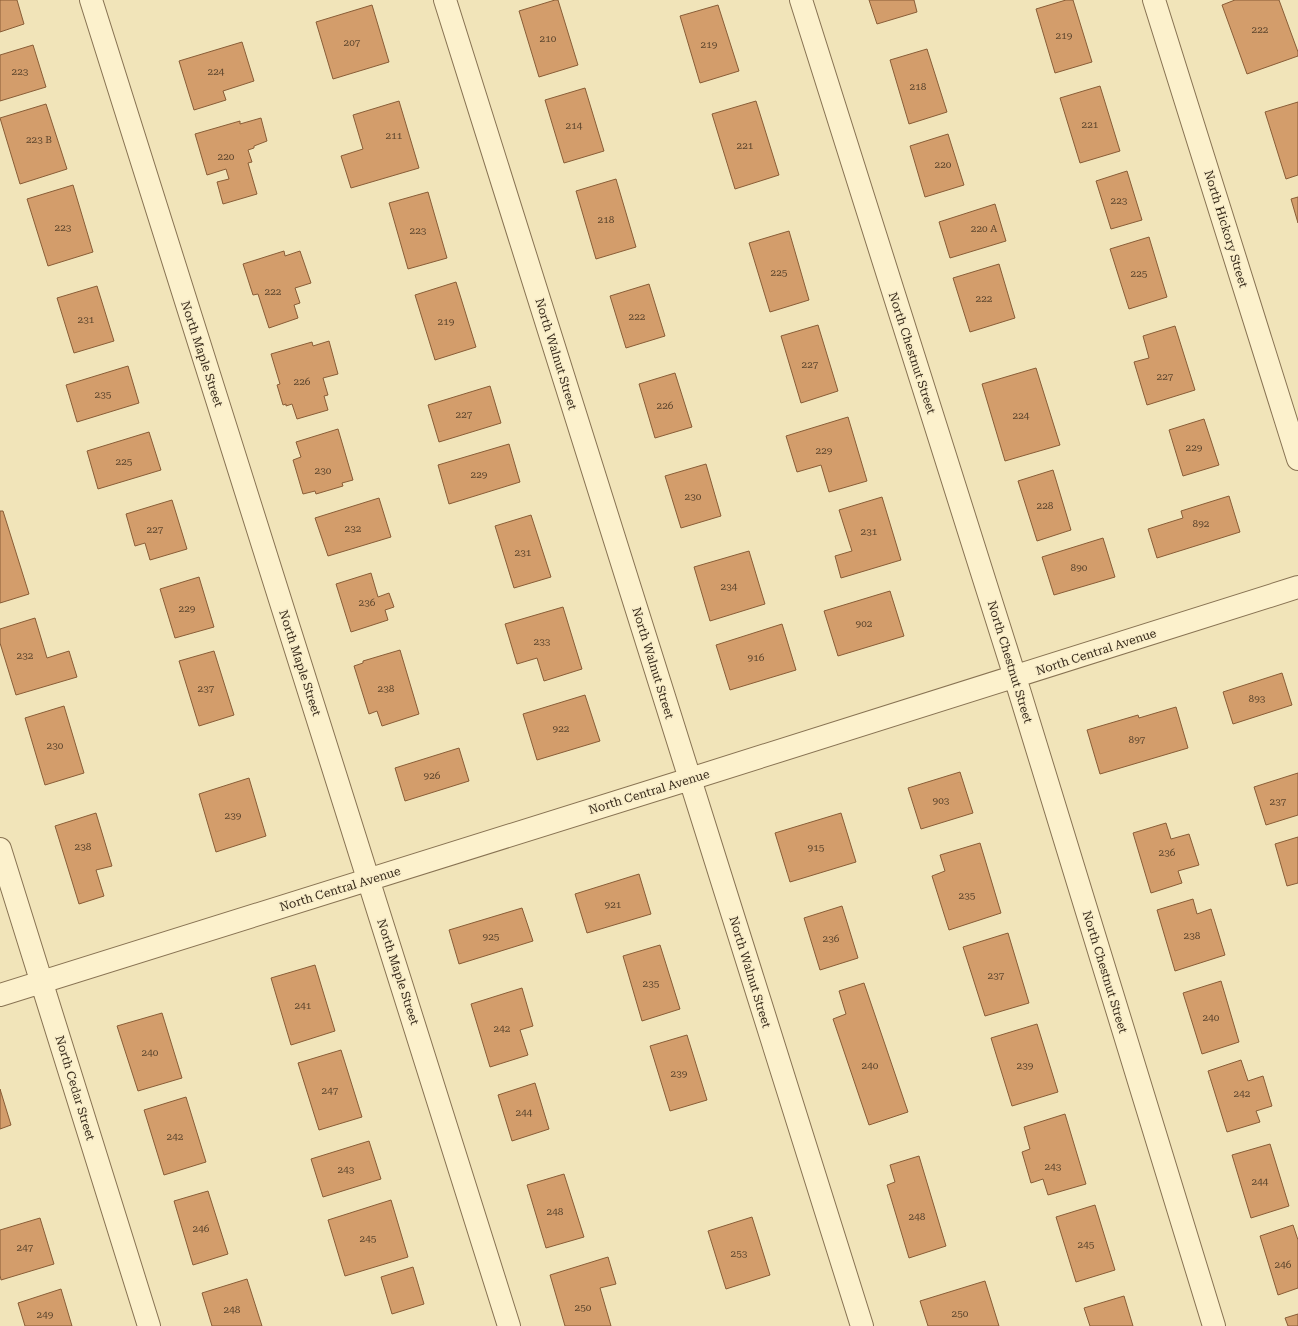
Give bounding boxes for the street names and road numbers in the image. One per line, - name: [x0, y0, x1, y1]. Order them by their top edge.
- street label: North Hickory Street: [1201, 169, 1251, 290]
- street label: North Chestnut Street: [886, 290, 938, 416]
- street label: North Walnut Street: [532, 296, 580, 412]
- street label: North Maple Street: [178, 299, 226, 409]
- street label: North Chestnut Street: [985, 599, 1035, 725]
- street label: North Walnut Street: [629, 605, 677, 721]
- street label: North Maple Street: [276, 608, 324, 718]
- street label: North Central Avenue: [1034, 626, 1158, 678]
- street label: North Central Avenue: [587, 767, 712, 817]
- street label: North Central Avenue: [278, 864, 403, 914]
- street label: North Chestnut Street: [1080, 909, 1130, 1035]
- street label: North Walnut Street: [726, 914, 774, 1030]
- street label: North Maple Street: [374, 917, 422, 1027]
- street label: North Cedar Street: [52, 1034, 98, 1143]

